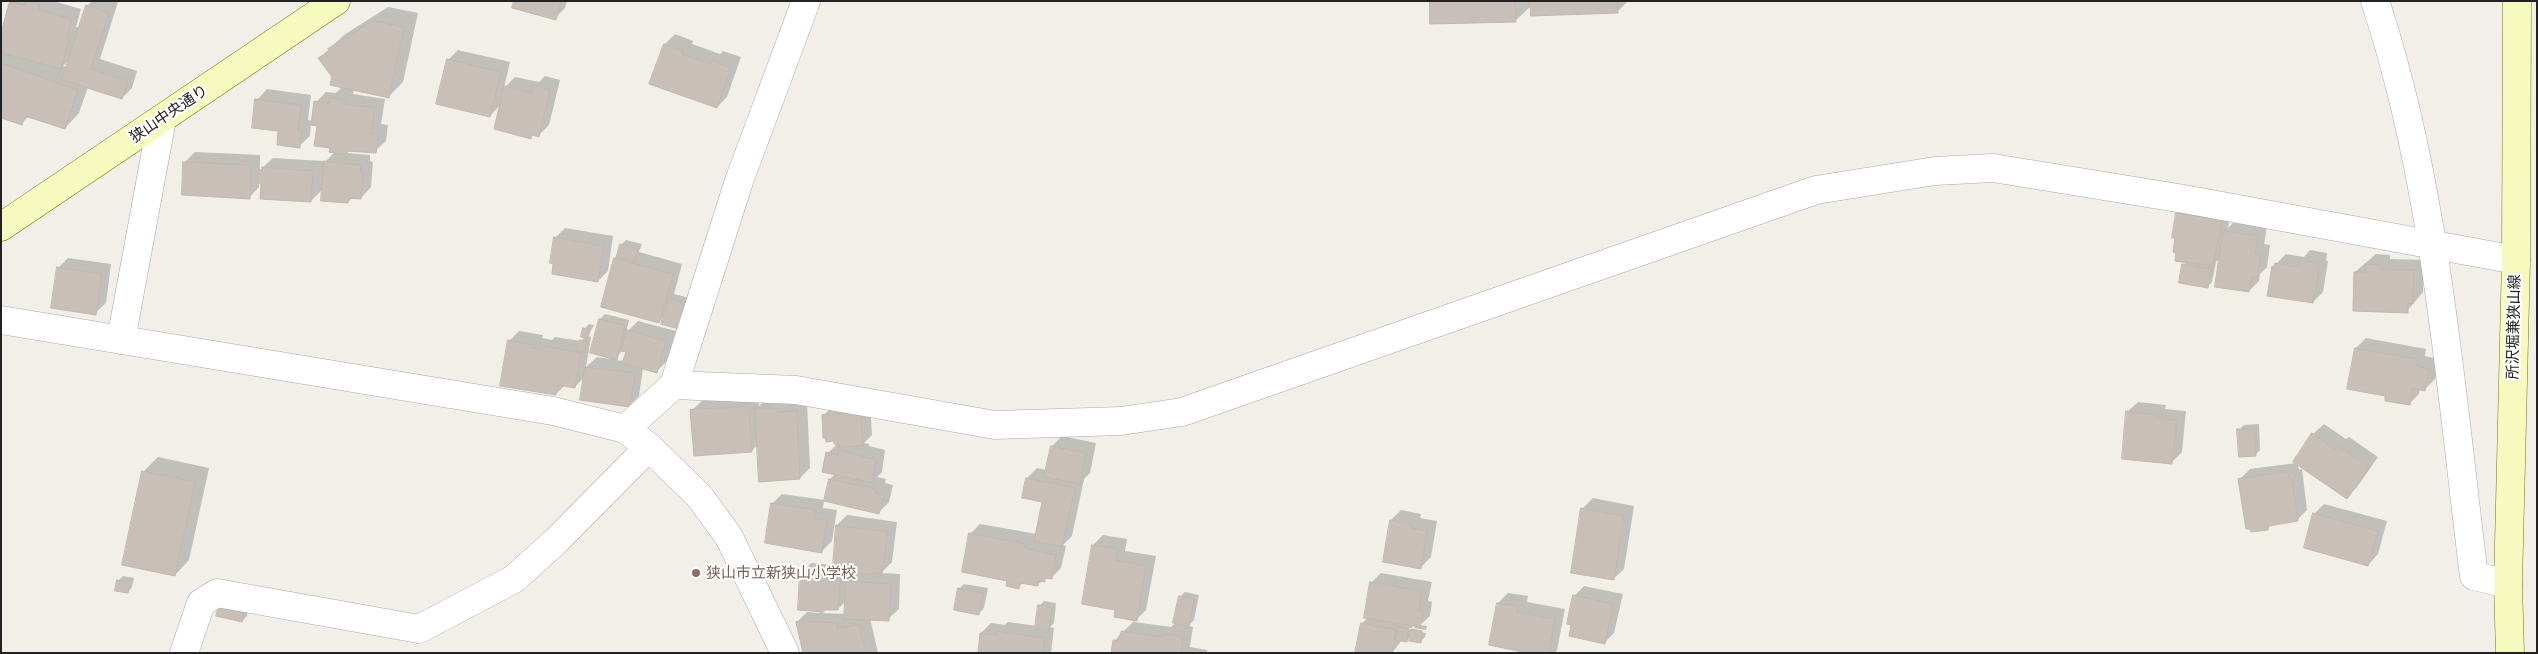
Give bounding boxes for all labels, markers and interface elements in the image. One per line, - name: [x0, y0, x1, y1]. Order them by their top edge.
- street label: 狭山中央通り: [127, 81, 211, 147]
- street label: 所沢堀兼狭山線: [2504, 274, 2524, 380]
- place label: 狭山市立新狭山小学校: [706, 564, 856, 582]
- marker: 狭山市立新狭山小学校: [690, 567, 702, 579]

